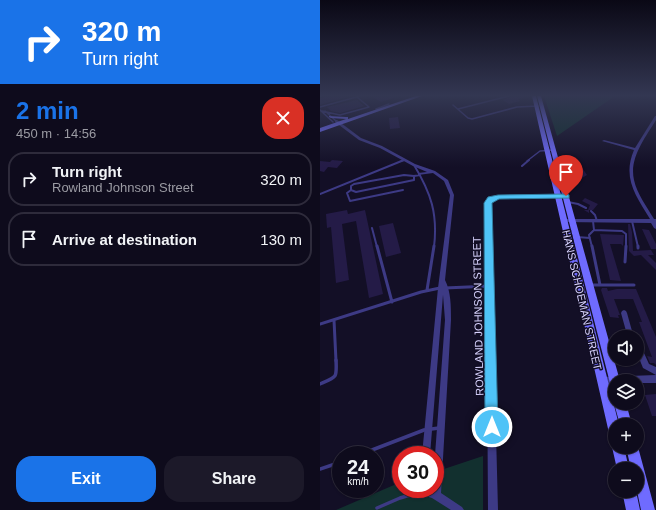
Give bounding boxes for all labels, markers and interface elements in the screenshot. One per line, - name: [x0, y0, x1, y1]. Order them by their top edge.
- icon: right: [16, 16, 68, 68]
- text: 320 m: [82, 16, 161, 47]
- text: Turn right: [82, 49, 158, 69]
- text: 2 min: [16, 97, 79, 124]
- button: close: [262, 97, 304, 139]
- text: 450 m · 14:56: [16, 126, 96, 141]
- pin: [549, 155, 583, 196]
- icon: arrive: [555, 161, 577, 183]
- text: Turn right: [52, 163, 122, 180]
- icon: right: [18, 168, 40, 190]
- text: 320 m: [260, 171, 302, 188]
- text: Rowland Johnson Street: [52, 180, 194, 195]
- icon: arrive: [18, 228, 40, 250]
- street label: HANS SCHOEMAN STREET: [560, 229, 604, 372]
- text: Arrive at destination: [52, 231, 197, 248]
- text: 130 m: [260, 231, 302, 248]
- street label: ROWLAND JOHNSON STREET: [471, 236, 485, 396]
- map controls: [608, 330, 644, 498]
- button: sound: [608, 330, 644, 366]
- button: layers: [608, 374, 644, 410]
- position arrow: [471, 406, 513, 448]
- button: +: [608, 418, 644, 454]
- speed limit sign: 30: [392, 446, 444, 498]
- button: Exit: [16, 456, 156, 502]
- button: Share: [164, 456, 304, 502]
- text: 24: [347, 456, 369, 478]
- button: −: [608, 462, 644, 498]
- text: km/h: [347, 476, 369, 487]

